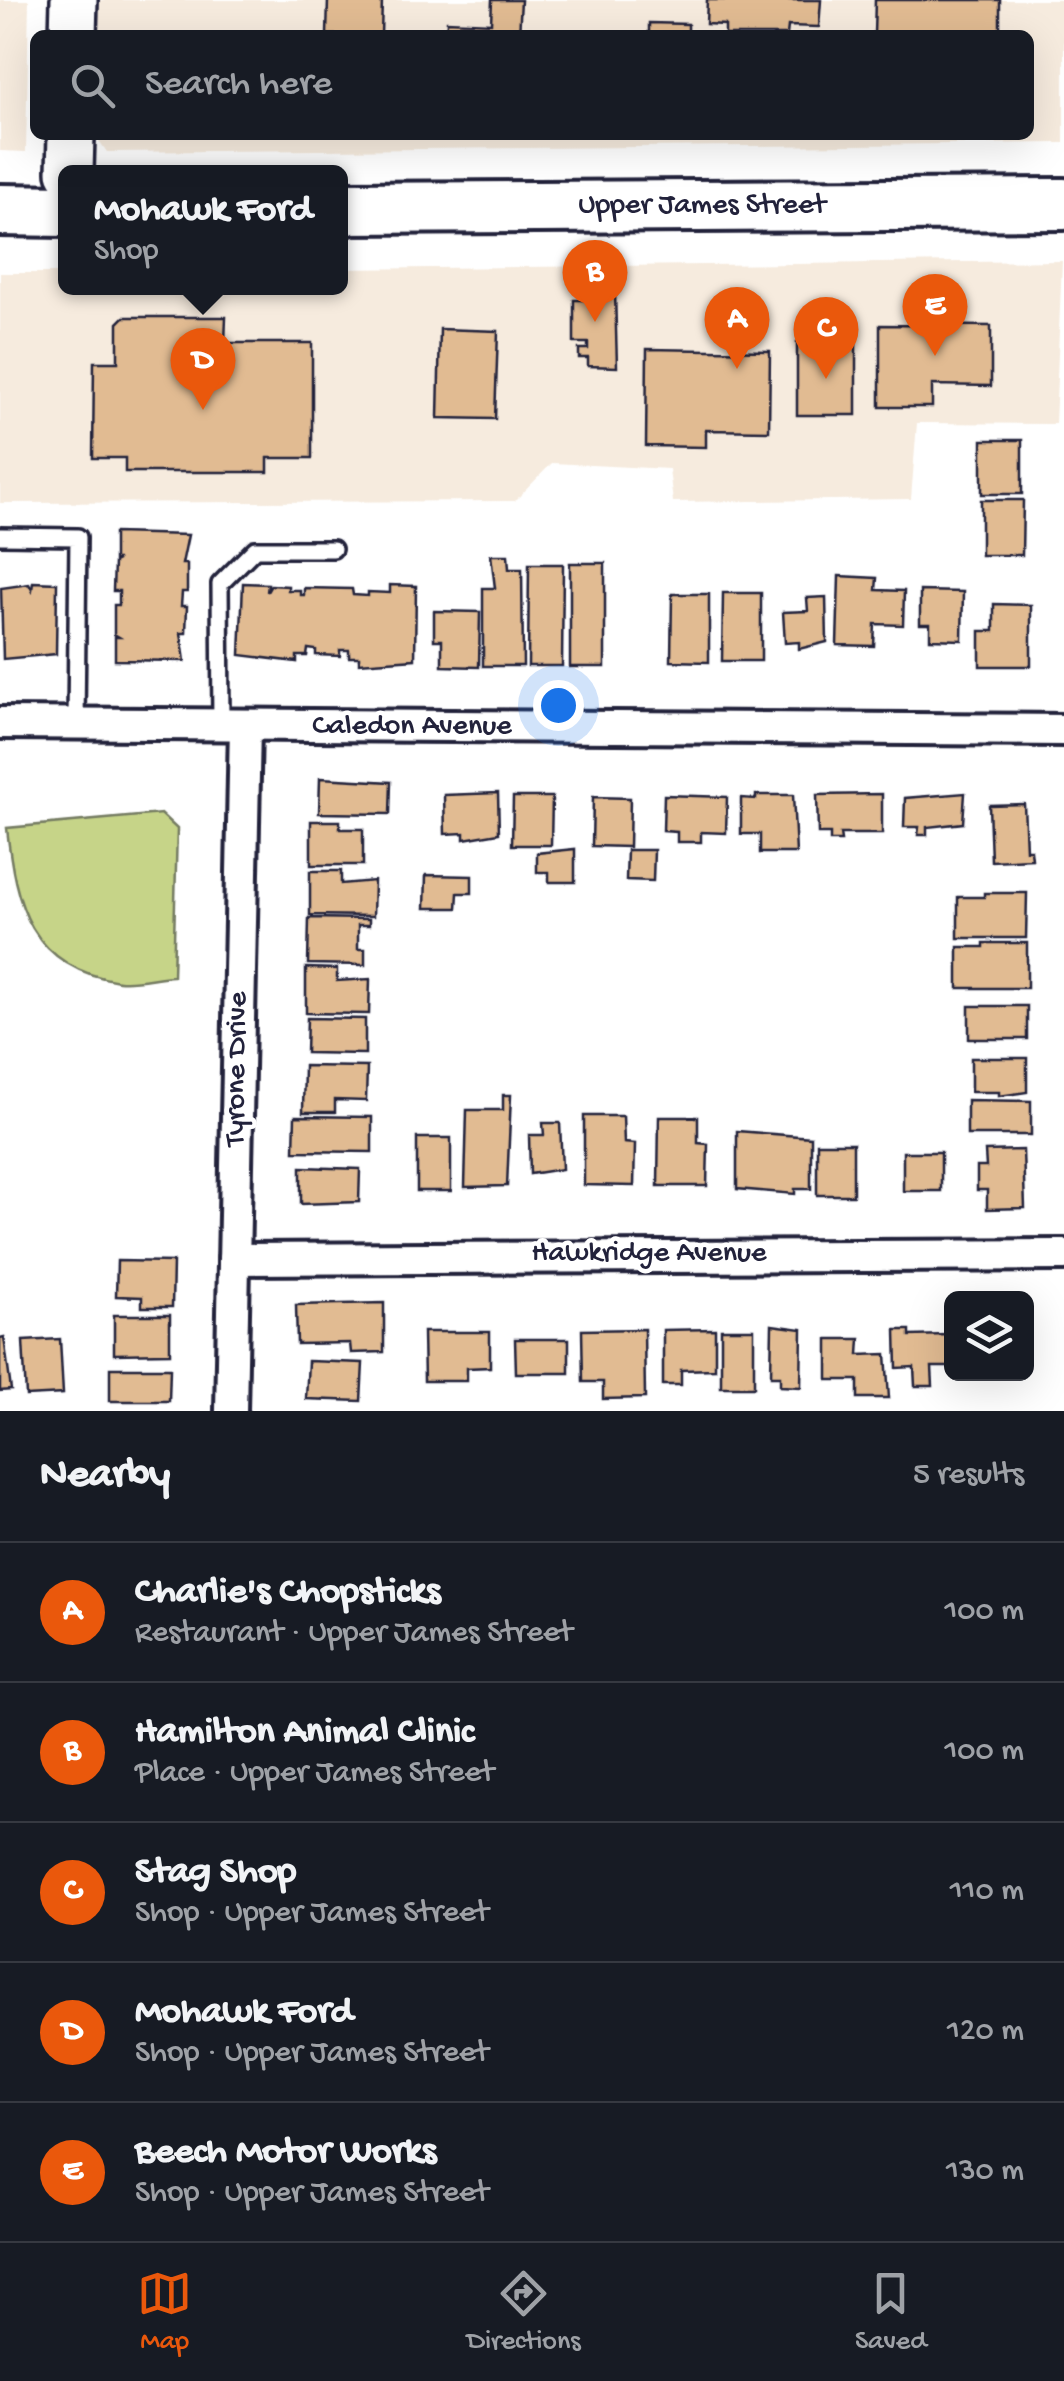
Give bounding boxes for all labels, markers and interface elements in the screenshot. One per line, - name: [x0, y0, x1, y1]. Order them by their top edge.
- search box: [30, 30, 1034, 140]
- icon: search: [65, 58, 120, 113]
- text: Search here: [145, 63, 332, 107]
- popup: [58, 165, 348, 295]
- text: Mohawk Ford: [94, 189, 312, 233]
- street label: Upper James Street: [578, 189, 829, 224]
- text: Shop: [94, 233, 158, 271]
- pin: B: [562, 240, 628, 322]
- pin: E: [902, 274, 968, 356]
- pin: A: [704, 286, 770, 369]
- pin: C: [794, 296, 858, 379]
- pin: D: [170, 328, 236, 410]
- your location: [533, 680, 584, 731]
- street label: Caledon Avenue: [312, 710, 512, 745]
- street label: Tyrone Drive: [219, 991, 257, 1149]
- street label: Hawkridge Avenue: [532, 1237, 767, 1272]
- map controls: [944, 1291, 1034, 1381]
- button: layers: [944, 1291, 1034, 1381]
- text: Nearby: [40, 1452, 170, 1501]
- text: 5 results: [913, 1457, 1024, 1495]
- text: Charlie's Chopsticks: [135, 1571, 440, 1615]
- text: A: [63, 1593, 82, 1631]
- text: 100 m: [944, 1593, 1024, 1631]
- text: Restaurant · Upper James Street: [135, 1615, 573, 1653]
- text: Hamilton Animal Clinic: [135, 1711, 474, 1755]
- text: B: [64, 1733, 81, 1771]
- text: 100 m: [944, 1733, 1024, 1771]
- text: Place · Upper James Street: [135, 1755, 494, 1793]
- text: Stag Shop: [135, 1851, 296, 1895]
- text: C: [64, 1873, 81, 1911]
- text: 110 m: [950, 1873, 1024, 1911]
- text: Shop · Upper James Street: [135, 1895, 489, 1933]
- text: Mohawk Ford: [135, 1991, 353, 2035]
- text: D: [62, 2013, 83, 2051]
- text: 120 m: [947, 2013, 1024, 2051]
- text: Shop · Upper James Street: [135, 2035, 489, 2073]
- text: Beech Motor Works: [135, 2131, 436, 2175]
- text: E: [63, 2153, 82, 2191]
- text: 130 m: [946, 2153, 1024, 2191]
- text: Shop · Upper James Street: [135, 2175, 489, 2213]
- tab: Map: [137, 2266, 192, 2359]
- tab: Directions: [467, 2266, 581, 2359]
- tab: Saved: [855, 2266, 927, 2359]

